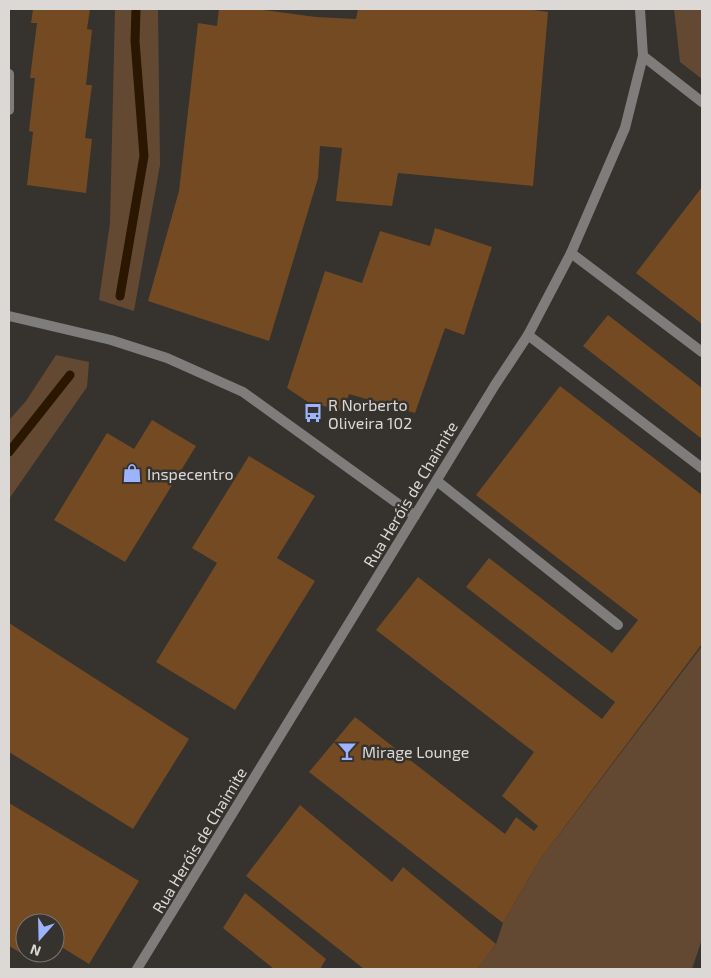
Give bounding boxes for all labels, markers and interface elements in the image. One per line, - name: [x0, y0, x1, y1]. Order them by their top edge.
- place label: R Norberto Oliveira 102: [328, 395, 412, 432]
- bus stop icon: R Norberto Oliveira 102: [302, 402, 324, 424]
- street label: Rua Heróis de Chaimite: [359, 418, 461, 570]
- shop icon: Inspecentro: [121, 462, 143, 484]
- place label: Inspecentro: [147, 464, 233, 483]
- bar icon: Mirage Lounge: [336, 740, 358, 762]
- place label: Mirage Lounge: [362, 742, 469, 761]
- street label: Rua Heróis de Chaimite: [148, 764, 250, 916]
- north arrow: [15, 913, 65, 963]
- text: N: [28, 941, 43, 960]

